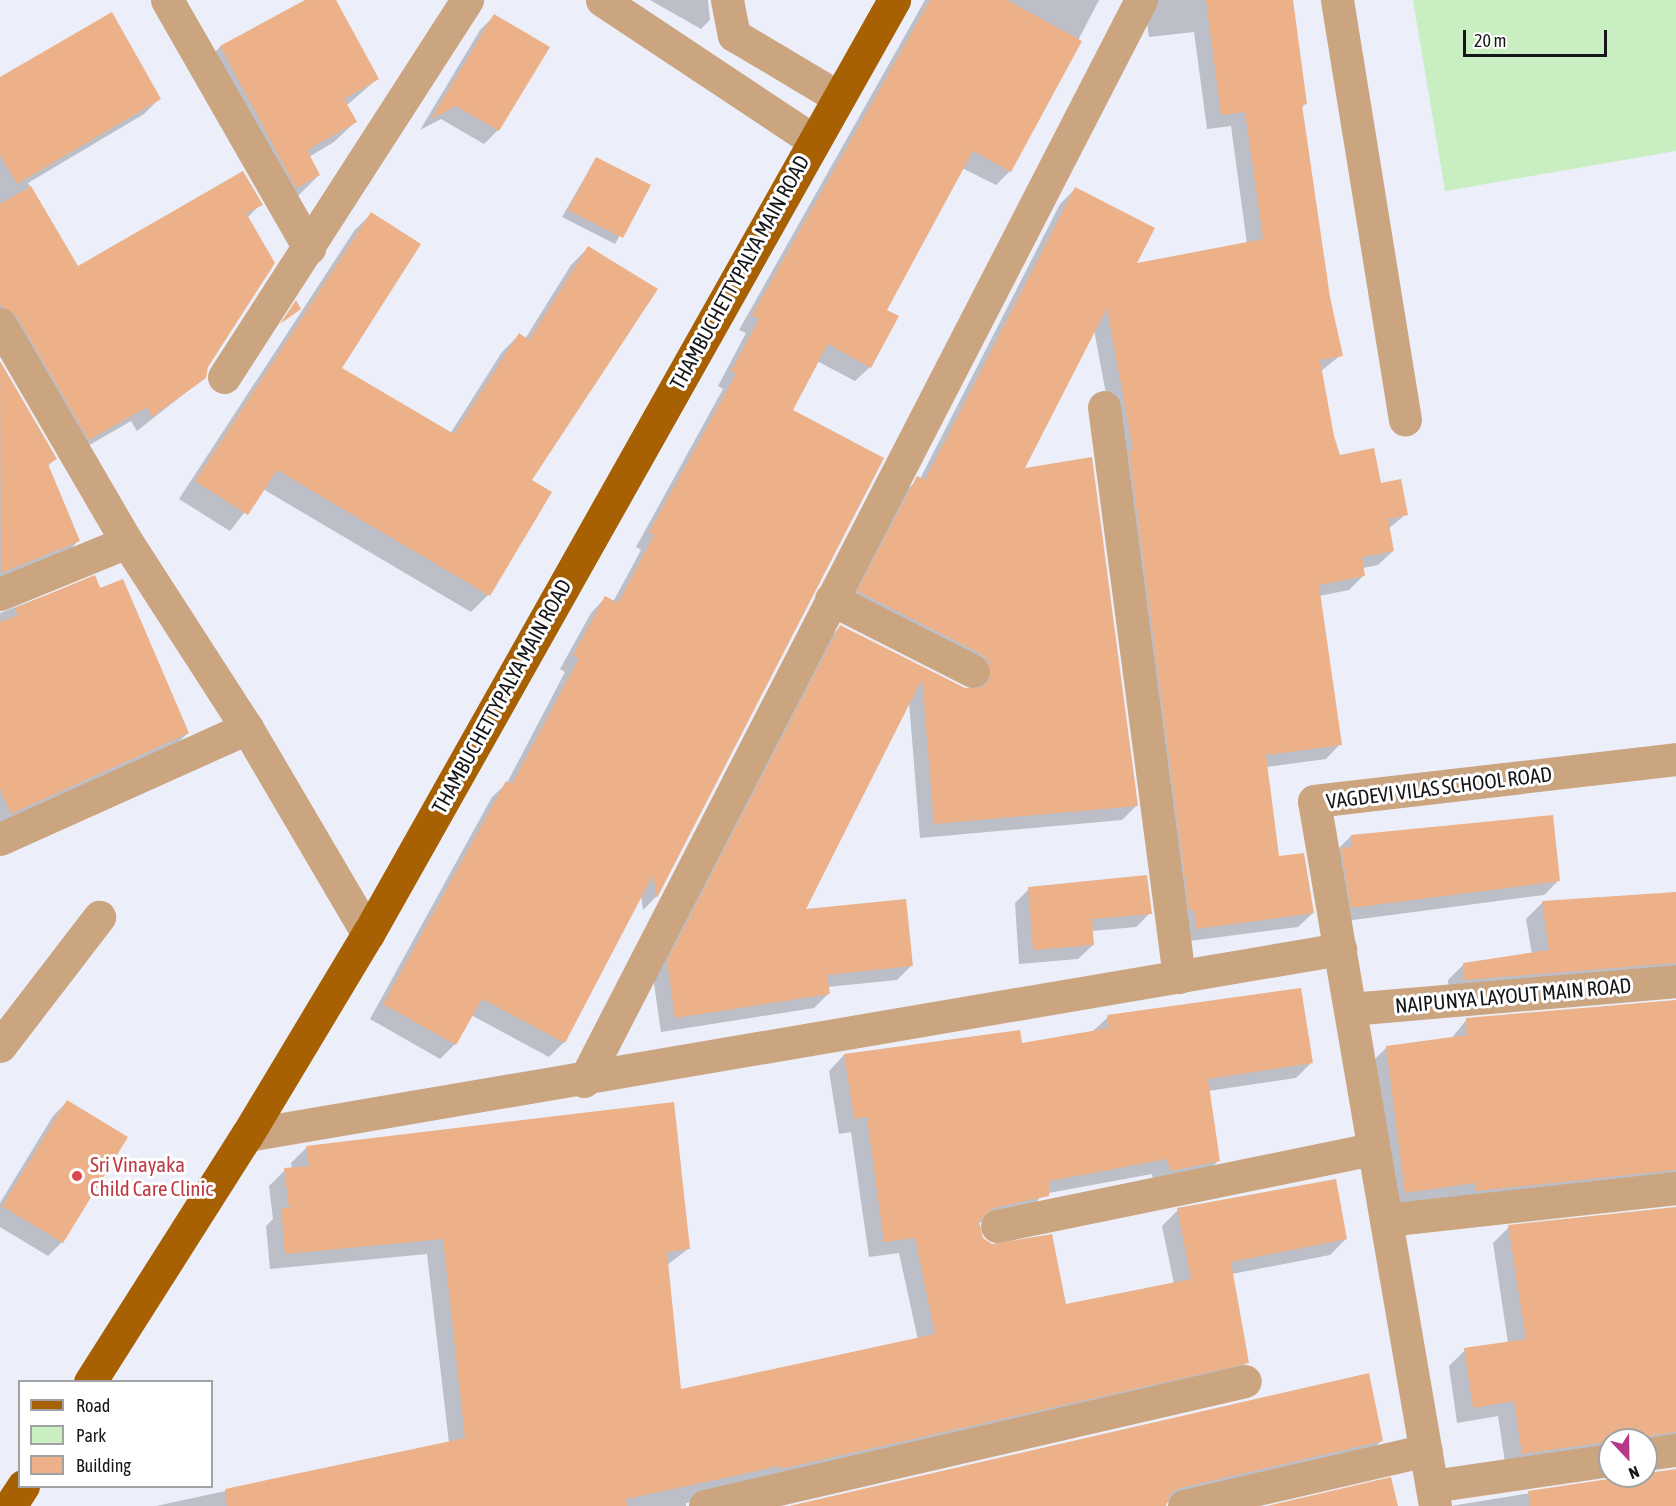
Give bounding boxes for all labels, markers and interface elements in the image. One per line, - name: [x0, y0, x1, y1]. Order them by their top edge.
- scale bar: [1466, 18, 1610, 56]
- text: 20 m: [1474, 30, 1506, 51]
- street label: THAMBUCHETTYPALYA MAIN ROAD: [664, 150, 814, 394]
- street label: THAMBUCHETTYPALYA MAIN ROAD: [426, 574, 576, 818]
- street label: VAGDEVI VILAS SCHOOL ROAD: [1325, 761, 1553, 813]
- street label: NAIPUNYA LAYOUT MAIN ROAD: [1394, 972, 1632, 1018]
- place label: Sri Vinayaka Child Care Clinic: [90, 1151, 213, 1201]
- marker: Sri Vinayaka Child Care Clinic: [68, 1167, 86, 1185]
- legend: [18, 1380, 213, 1488]
- text: Road: [76, 1395, 110, 1416]
- text: Park: [76, 1425, 106, 1446]
- north arrow: [1598, 1428, 1658, 1488]
- text: Building: [76, 1455, 131, 1476]
- text: N: [1626, 1463, 1642, 1483]

